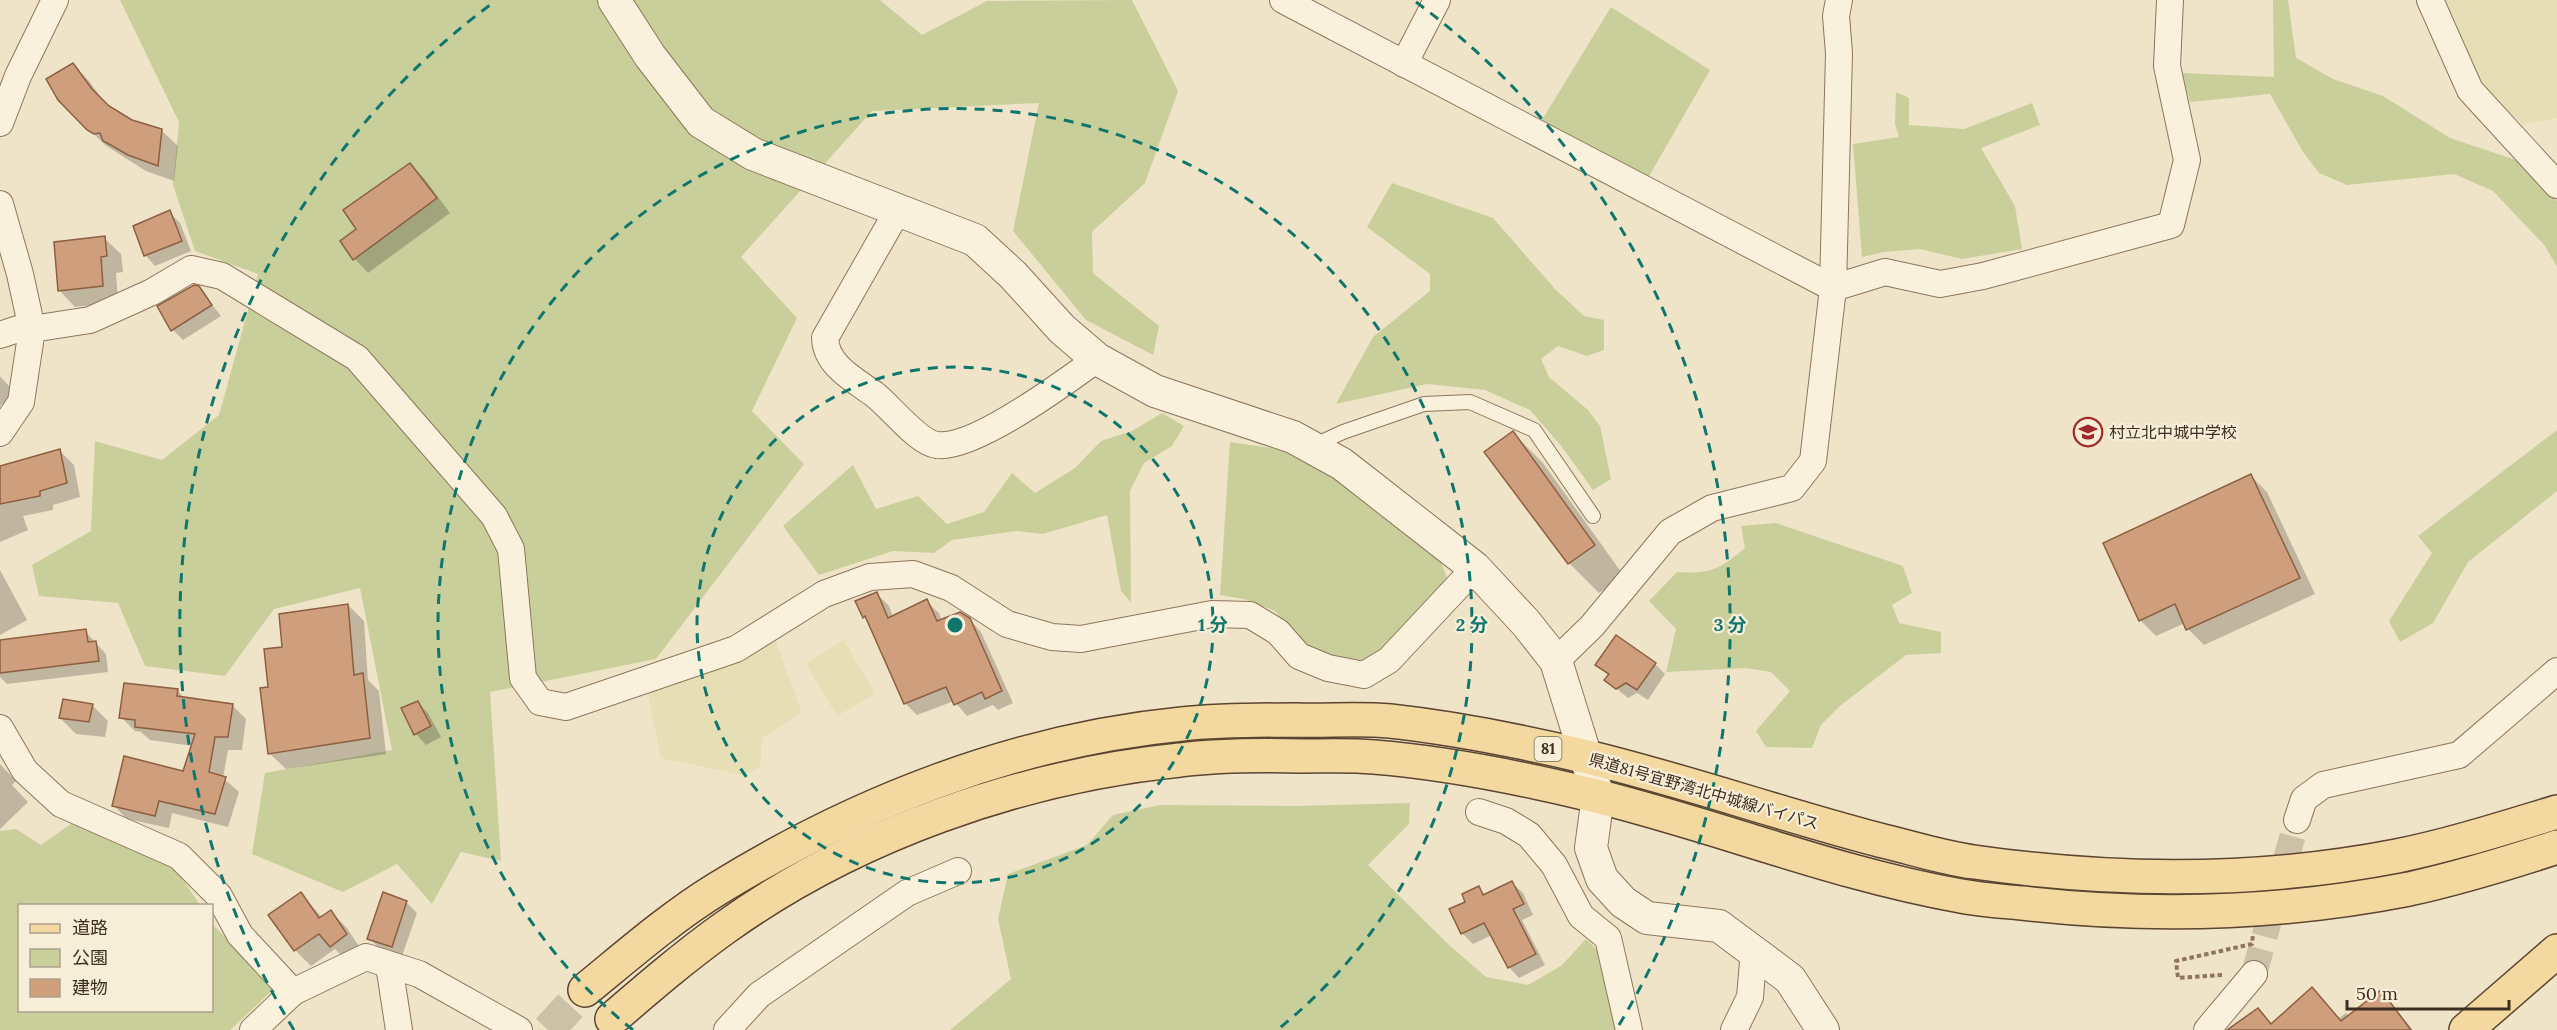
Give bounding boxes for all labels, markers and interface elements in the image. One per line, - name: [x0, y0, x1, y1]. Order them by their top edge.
- school or university icon: 村立北中城中学校: [2072, 416, 2104, 448]
- place label: 村立北中城中学校: [2109, 422, 2237, 442]
- text: 1 分: [1198, 613, 1228, 636]
- text: 2 分: [1456, 613, 1488, 636]
- text: 3 分: [1714, 613, 1746, 636]
- centre of rings: [945, 615, 965, 635]
- road number: 81: [1534, 737, 1562, 761]
- street label: 県道81号宜野湾北中城線バイパス: [1587, 749, 1821, 833]
- legend: [18, 904, 213, 1012]
- text: 道路: [72, 916, 108, 939]
- text: 公園: [72, 946, 108, 969]
- scale bar: [2347, 973, 2509, 1011]
- text: 建物: [72, 976, 108, 999]
- text: 50 m: [2356, 982, 2398, 1005]

